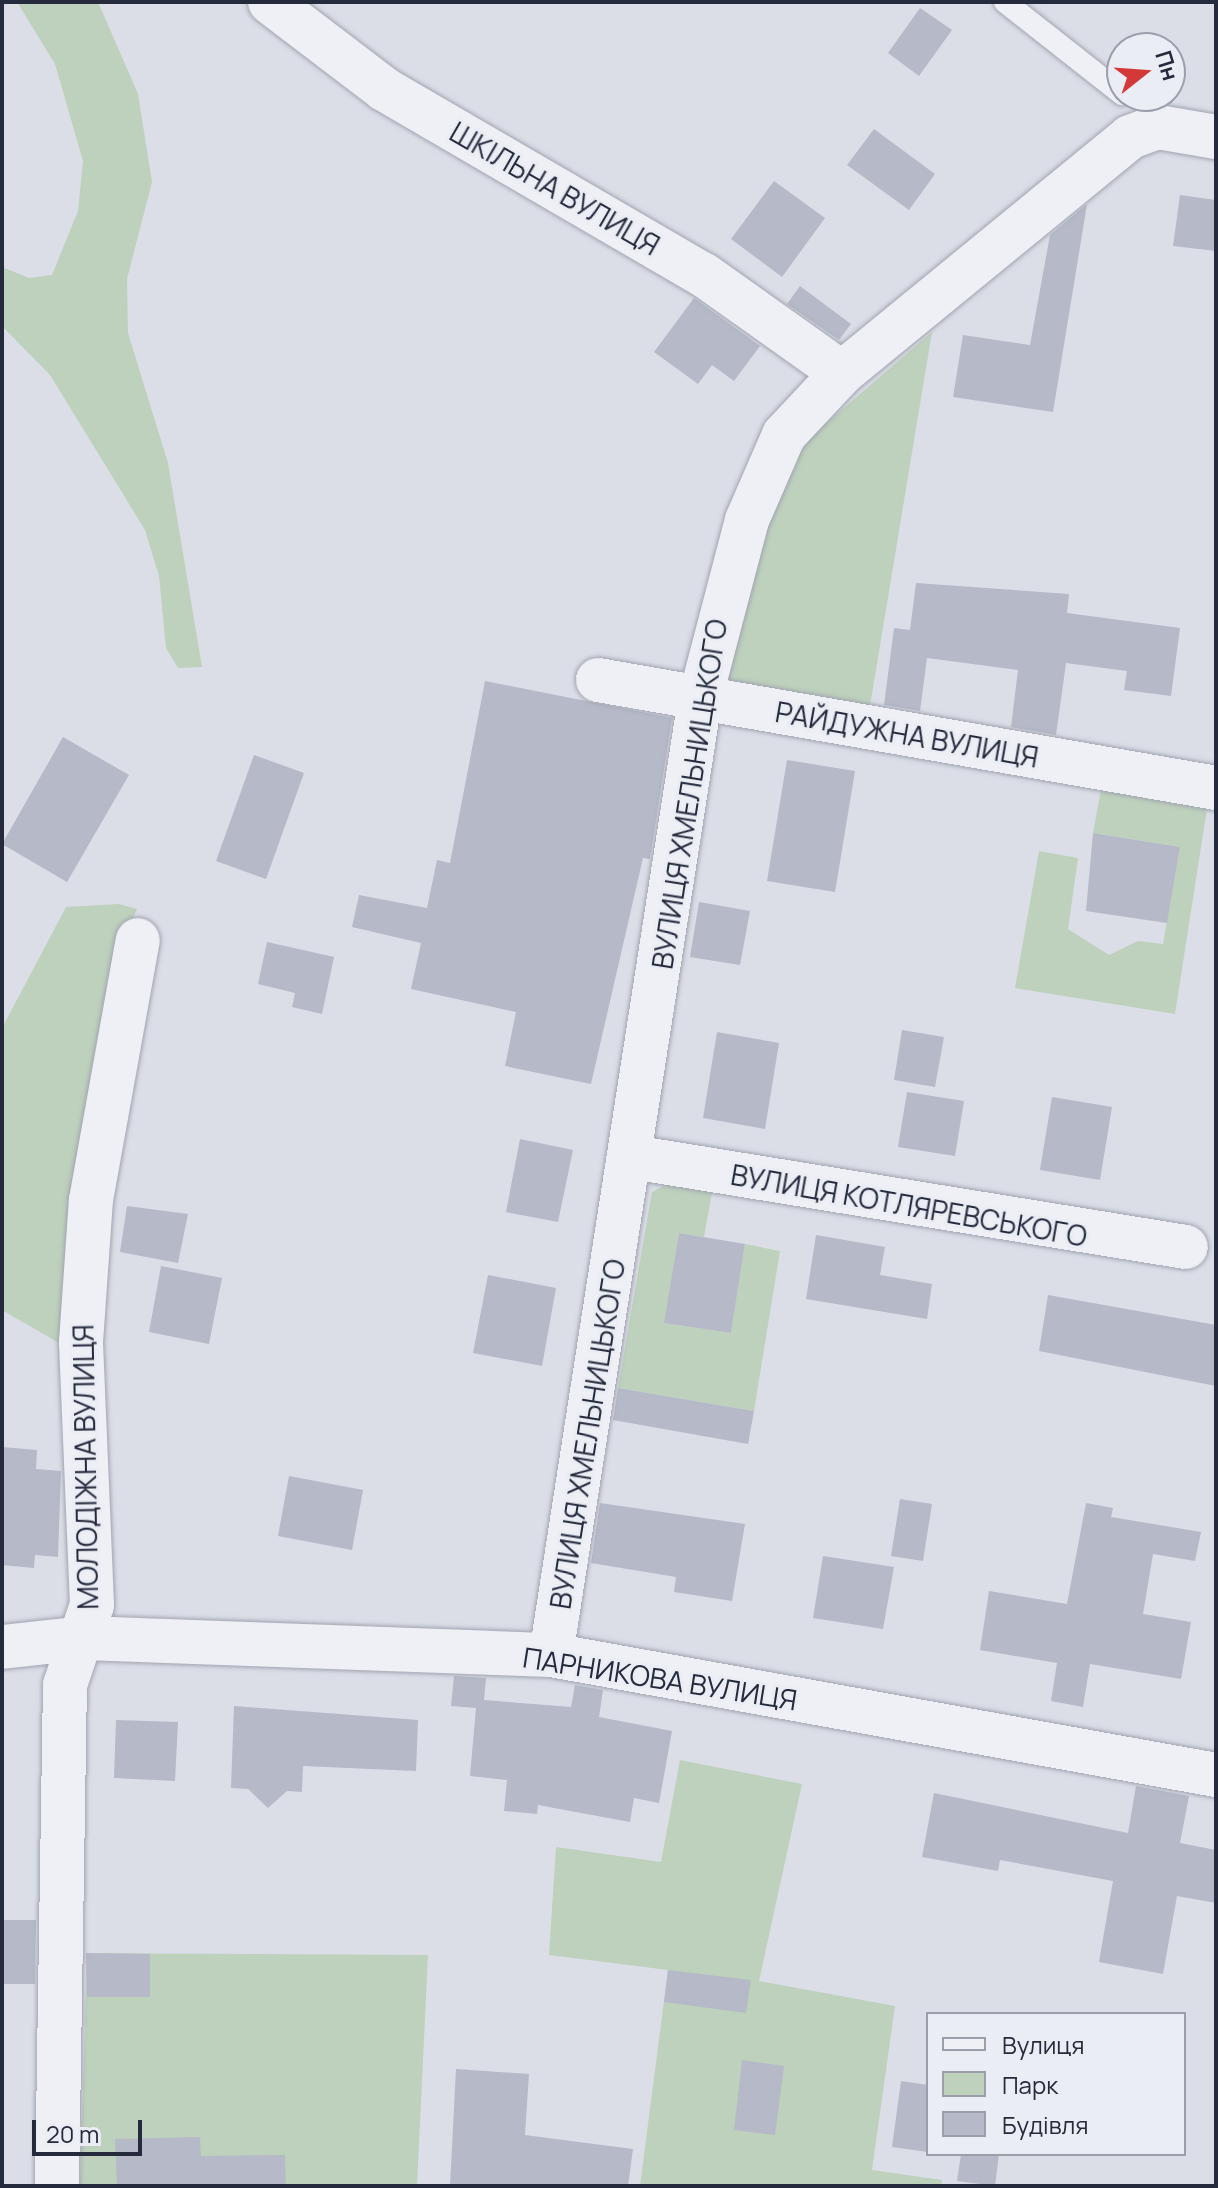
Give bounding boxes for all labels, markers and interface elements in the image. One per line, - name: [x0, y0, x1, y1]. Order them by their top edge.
- north arrow: [1106, 32, 1186, 112]
- text: Пн: [1148, 47, 1186, 84]
- street label: ШКІЛЬНА ВУЛИЦЯ: [444, 114, 666, 262]
- street label: ВУЛИЦЯ ХМЕЛЬНИЦЬКОГО: [645, 617, 733, 971]
- street label: РАЙДУЖНА ВУЛИЦЯ: [773, 694, 1041, 774]
- street label: ВУЛИЦЯ КОТЛЯРЕВСЬКОГО: [728, 1157, 1090, 1253]
- street label: ВУЛИЦЯ ХМЕЛЬНИЦЬКОГО: [543, 1257, 631, 1611]
- street label: МОЛОДІЖНА ВУЛИЦЯ: [66, 1324, 104, 1610]
- street label: ПАРНИКОВА ВУЛИЦЯ: [521, 1640, 799, 1716]
- legend: [926, 2012, 1186, 2156]
- text: Вулиця: [1002, 2028, 1084, 2061]
- text: Парк: [1002, 2068, 1058, 2101]
- scale bar: [36, 2104, 146, 2154]
- text: Будівля: [1002, 2108, 1089, 2141]
- text: 20 m: [46, 2117, 99, 2150]

